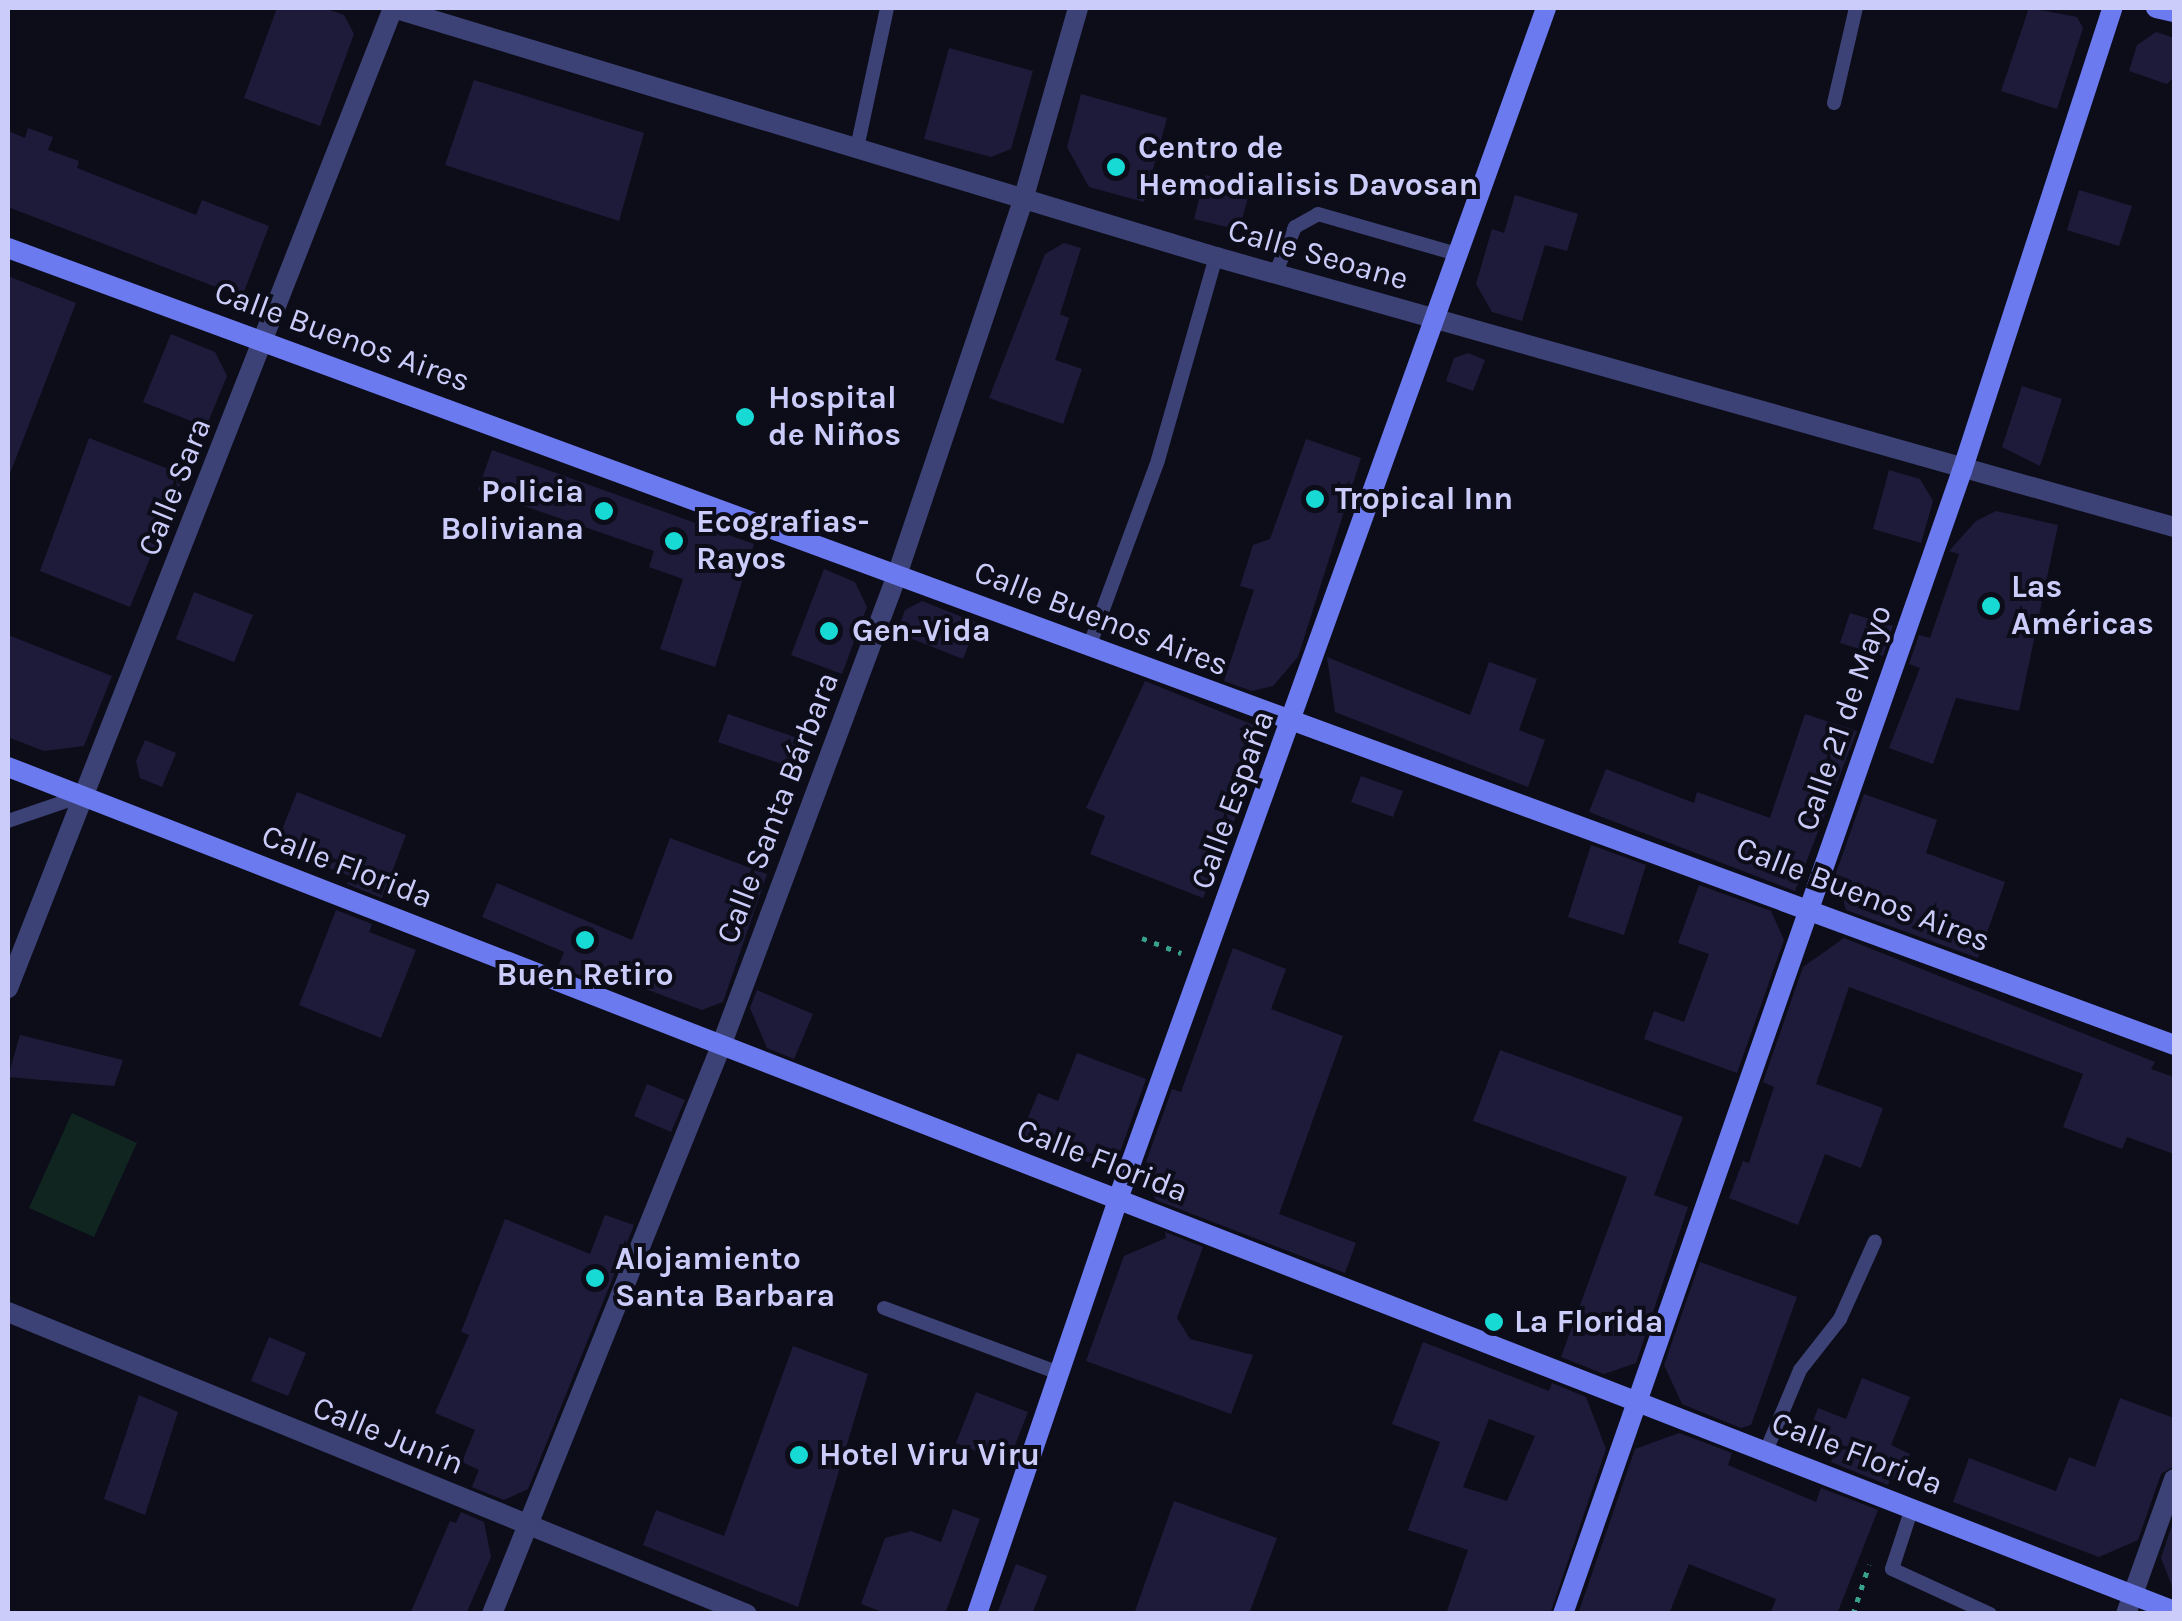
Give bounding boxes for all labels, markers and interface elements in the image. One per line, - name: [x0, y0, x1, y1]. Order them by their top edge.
- place label: Centro de Hemodialisis Davosan: [1138, 130, 1478, 205]
- marker: Centro de Hemodialisis Davosan: [1103, 154, 1129, 180]
- street label: Calle Seoane: [1223, 211, 1413, 299]
- street label: Calle Buenos Aires: [209, 273, 475, 401]
- place label: Hospital de Niños: [768, 380, 901, 455]
- marker: Hospital de Niños: [732, 404, 758, 430]
- street label: Calle Sara: [130, 412, 220, 562]
- place label: Policia Boliviana: [440, 474, 584, 549]
- place label: Tropical Inn: [1335, 480, 1513, 518]
- marker: Tropical Inn: [1304, 488, 1326, 510]
- marker: Policia Boliviana: [593, 500, 615, 522]
- place label: Ecografias- Rayos: [696, 504, 870, 579]
- marker: Ecografias- Rayos: [661, 528, 687, 554]
- street label: Calle Buenos Aires: [969, 553, 1233, 685]
- place label: Las Américas: [2011, 569, 2154, 644]
- marker: Las Américas: [1980, 595, 2002, 617]
- street label: Calle 21 de Mayo: [1787, 600, 1901, 836]
- place label: Gen-Vida: [852, 612, 991, 650]
- marker: Gen-Vida: [816, 618, 842, 644]
- street label: Calle Santa Bárbara: [709, 667, 847, 949]
- street label: Calle España: [1183, 705, 1283, 895]
- street label: Calle Florida: [256, 817, 438, 917]
- street label: Calle Buenos Aires: [1731, 829, 1995, 961]
- marker: Buen Retiro: [574, 929, 596, 951]
- place label: Buen Retiro: [496, 956, 674, 994]
- street label: Calle Florida: [1011, 1111, 1193, 1211]
- place label: Alojamiento Santa Barbara: [615, 1241, 835, 1316]
- marker: Alojamiento Santa Barbara: [584, 1267, 606, 1289]
- place label: La Florida: [1514, 1303, 1663, 1341]
- marker: La Florida: [1483, 1311, 1505, 1333]
- street label: Calle Junín: [307, 1388, 469, 1484]
- street label: Calle Florida: [1766, 1404, 1948, 1504]
- place label: Hotel Viru Viru: [819, 1436, 1040, 1474]
- marker: Hotel Viru Viru: [788, 1444, 810, 1466]

